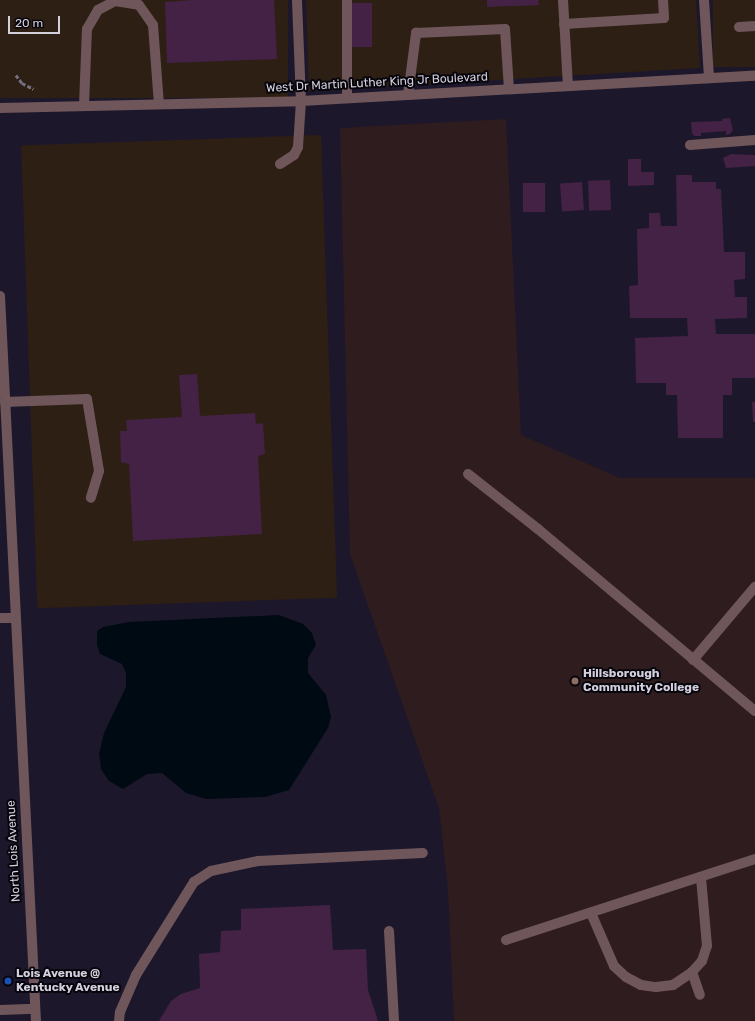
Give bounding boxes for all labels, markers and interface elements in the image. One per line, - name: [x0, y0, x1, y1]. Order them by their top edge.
- scale bar: [10, 8, 62, 34]
- text: 20 m: [15, 16, 43, 30]
- street label: West Dr Martin Luther King Jr Boulevard: [265, 70, 489, 96]
- place label: Hillsborough Community College: [583, 667, 699, 695]
- marker: Hillsborough Community College: [570, 676, 580, 686]
- street label: North Lois Avenue: [4, 800, 24, 902]
- place label: Lois Avenue @ Kentucky Avenue: [16, 967, 120, 995]
- marker: Lois Avenue @ Kentucky Avenue: [3, 976, 13, 986]

